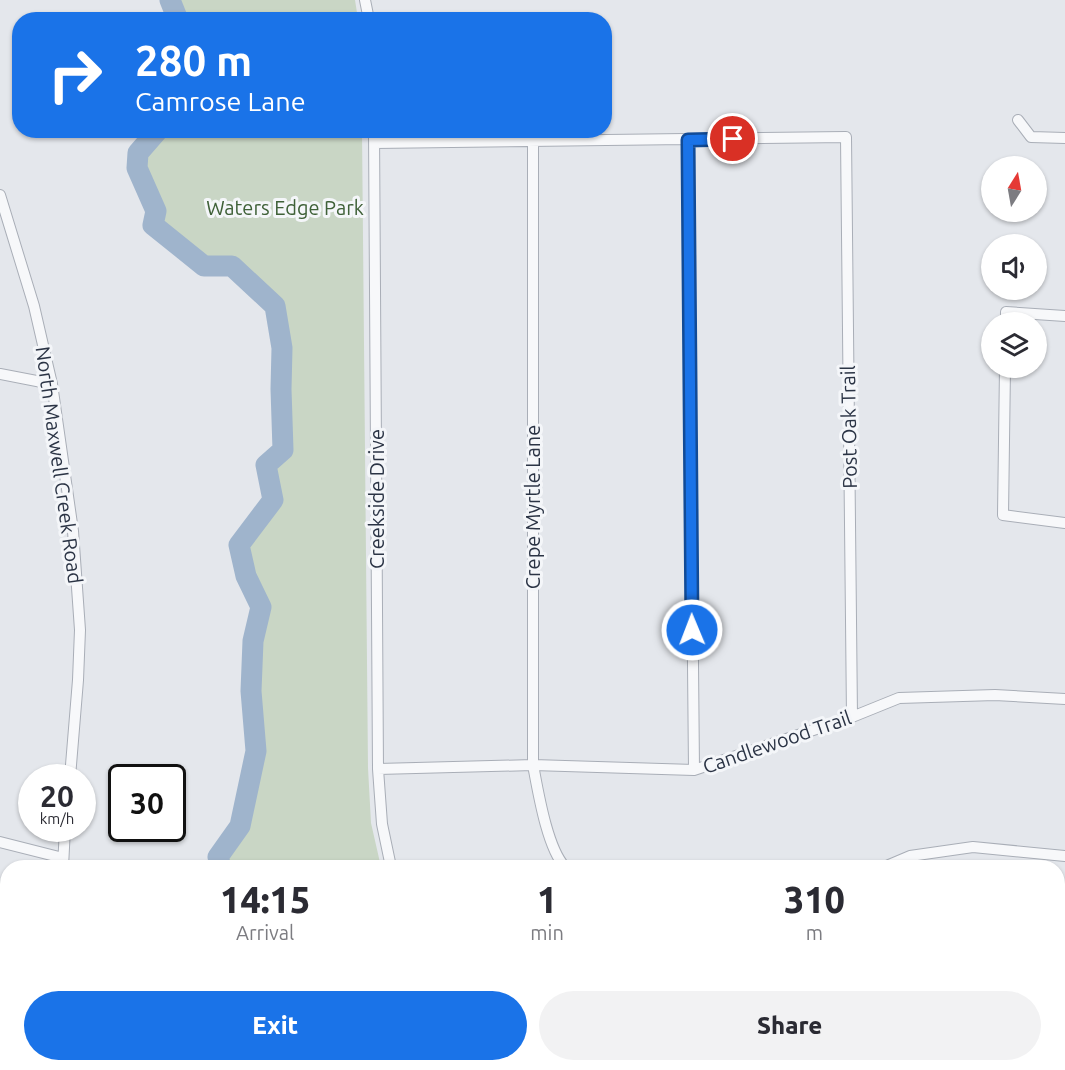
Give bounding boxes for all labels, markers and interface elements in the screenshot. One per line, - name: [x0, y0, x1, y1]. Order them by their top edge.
- icon: right: [36, 36, 114, 114]
- text: 280 m: [135, 37, 252, 84]
- text: Camrose Lane: [135, 86, 306, 116]
- pin: [707, 113, 758, 164]
- icon: arrive: [716, 122, 749, 155]
- north arrow: [981, 156, 1047, 222]
- map controls: [981, 156, 1047, 378]
- park label: Waters Edge Park: [206, 196, 364, 219]
- button: sound: [981, 234, 1047, 300]
- button: layers: [981, 312, 1047, 378]
- street label: North Maxwell Creek Road: [31, 345, 88, 585]
- street label: Post Oak Trail: [836, 365, 861, 489]
- street label: Crepe Myrtle Lane: [521, 425, 544, 589]
- street label: Creekside Drive: [365, 429, 388, 569]
- position arrow: [660, 598, 724, 662]
- street label: Candlewood Trail: [700, 705, 854, 778]
- speed limit sign: 30: [108, 764, 186, 842]
- text: 20: [40, 779, 74, 813]
- text: km/h: [40, 810, 74, 827]
- text: 14:15: [220, 879, 310, 920]
- text: 1: [537, 879, 557, 920]
- text: 310: [784, 879, 845, 920]
- text: Arrival: [236, 921, 294, 944]
- text: min: [530, 921, 564, 944]
- text: m: [806, 921, 823, 944]
- button: Exit: [24, 991, 527, 1060]
- button: Share: [539, 991, 1041, 1060]

